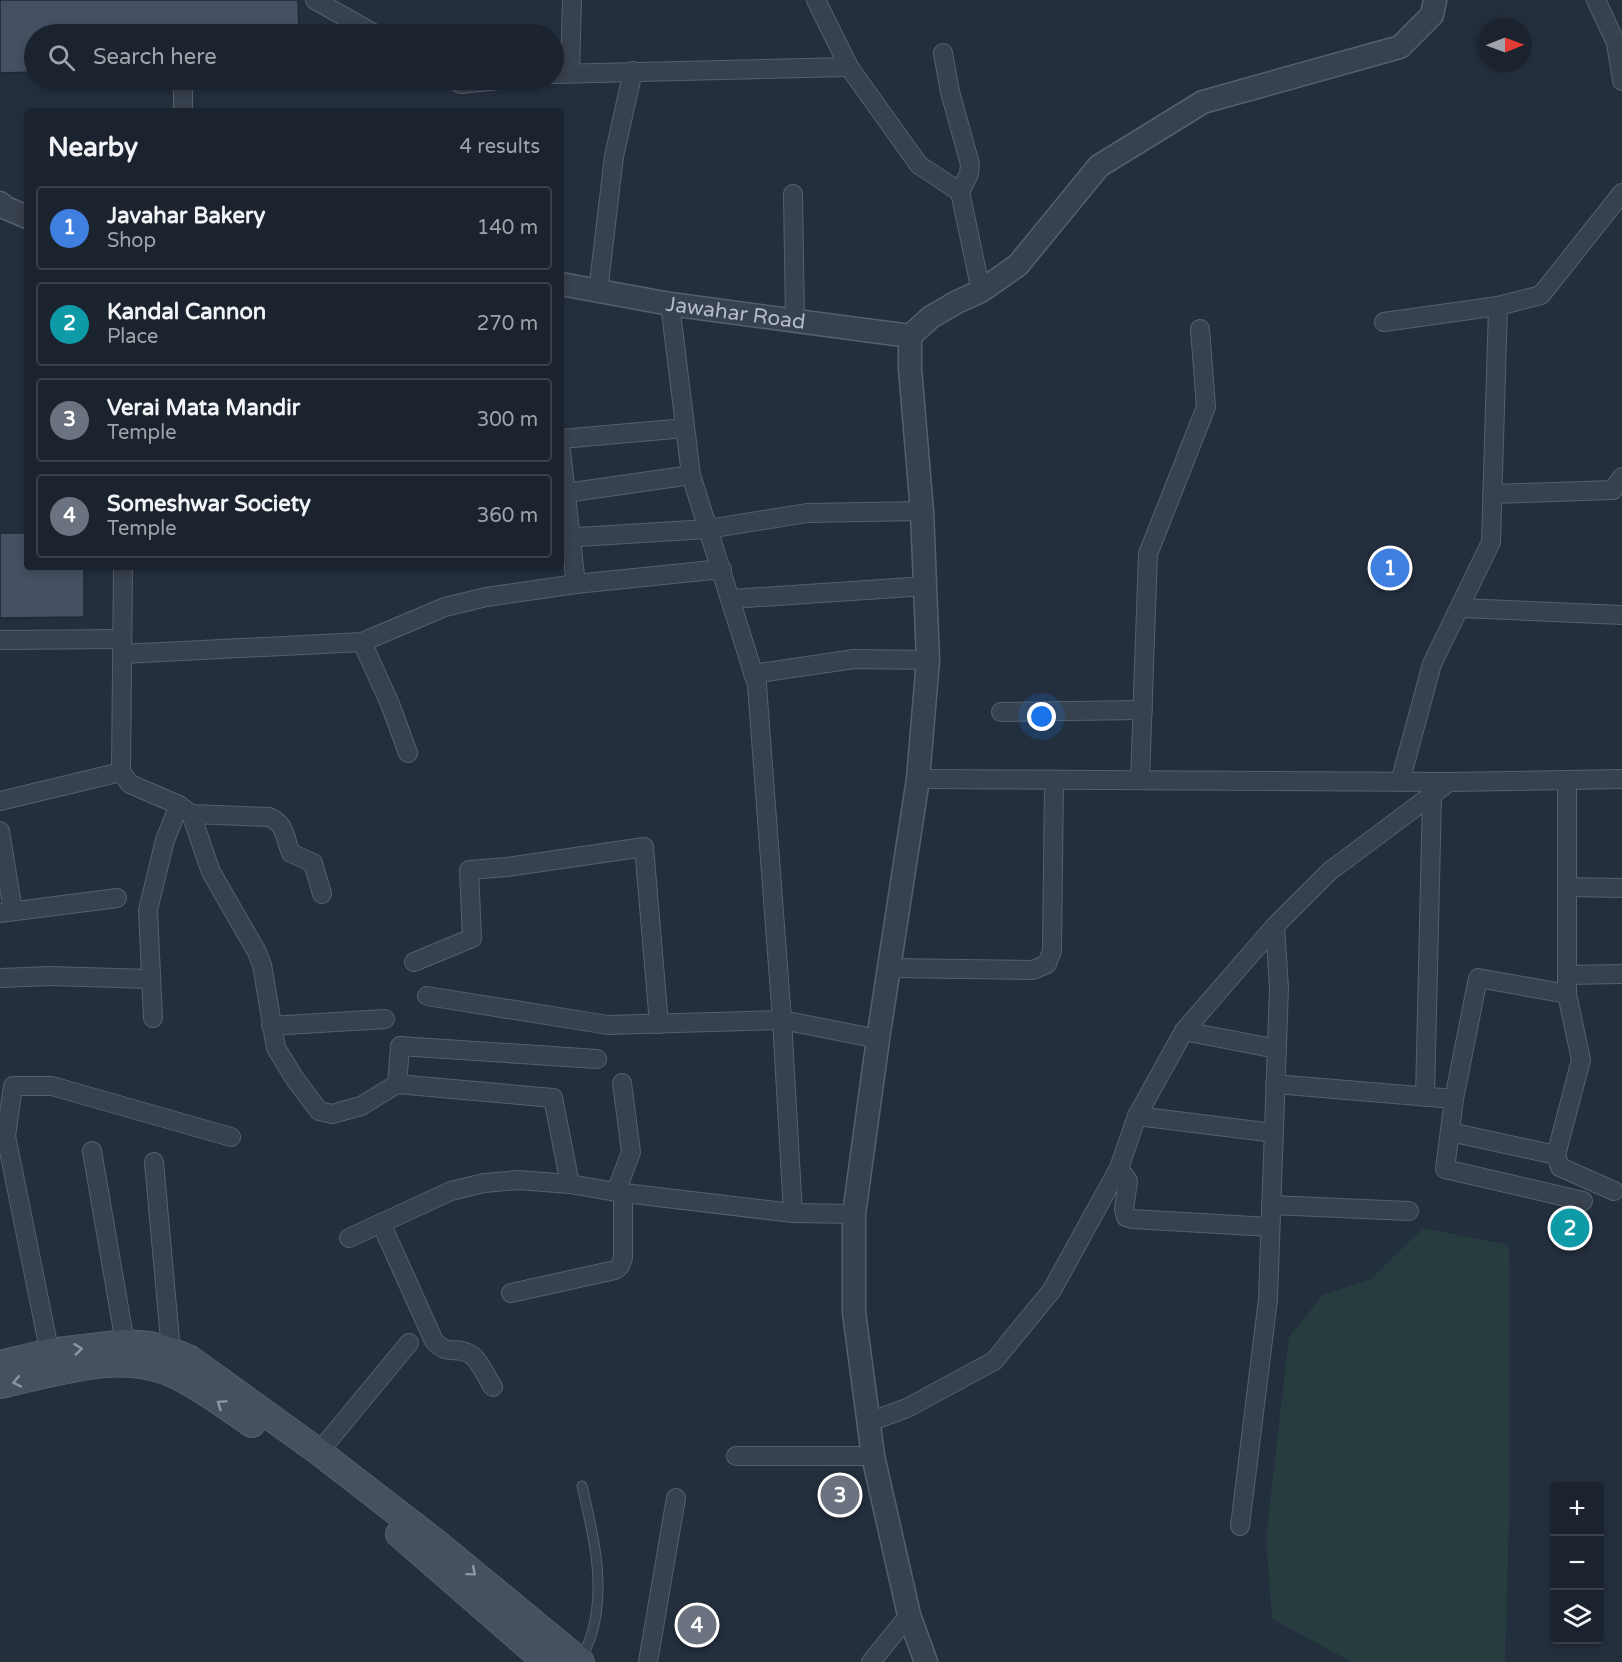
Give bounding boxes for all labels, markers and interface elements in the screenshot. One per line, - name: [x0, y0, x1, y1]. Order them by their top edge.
- north arrow: [1478, 18, 1532, 72]
- search box: [24, 24, 564, 90]
- icon: search: [45, 41, 78, 74]
- text: Search here: [93, 44, 217, 70]
- text: Nearby: [48, 132, 138, 163]
- text: 4 results: [460, 135, 540, 159]
- text: Javahar Bakery: [107, 203, 265, 229]
- text: 1: [63, 216, 76, 240]
- text: 140 m: [477, 216, 538, 240]
- text: Shop: [107, 229, 156, 253]
- street label: Jawahar Road: [664, 292, 807, 335]
- text: Kandal Cannon: [107, 299, 266, 325]
- text: 2: [63, 312, 76, 336]
- text: 270 m: [477, 312, 538, 336]
- text: Place: [107, 325, 158, 349]
- text: Verai Mata Mandir: [107, 395, 300, 421]
- text: 3: [63, 408, 76, 432]
- text: 300 m: [477, 408, 538, 432]
- text: Temple: [107, 421, 177, 445]
- text: Someshwar Society: [107, 491, 311, 517]
- text: 4: [63, 504, 76, 528]
- text: 360 m: [477, 504, 538, 528]
- text: Temple: [107, 517, 177, 541]
- pin: 1: [1370, 546, 1410, 590]
- your location: [1027, 702, 1056, 731]
- pin: 2: [1550, 1206, 1590, 1250]
- one-way arrow: [73, 1343, 83, 1356]
- one-way arrow: [12, 1375, 22, 1388]
- one-way arrow: [217, 1399, 227, 1411]
- pin: 3: [820, 1472, 860, 1518]
- map controls: [1550, 1482, 1604, 1644]
- button: +: [1550, 1482, 1604, 1536]
- button: −: [1550, 1536, 1604, 1590]
- one-way arrow: [465, 1564, 476, 1575]
- button: layers: [1550, 1590, 1604, 1644]
- pin: 4: [678, 1602, 716, 1648]

